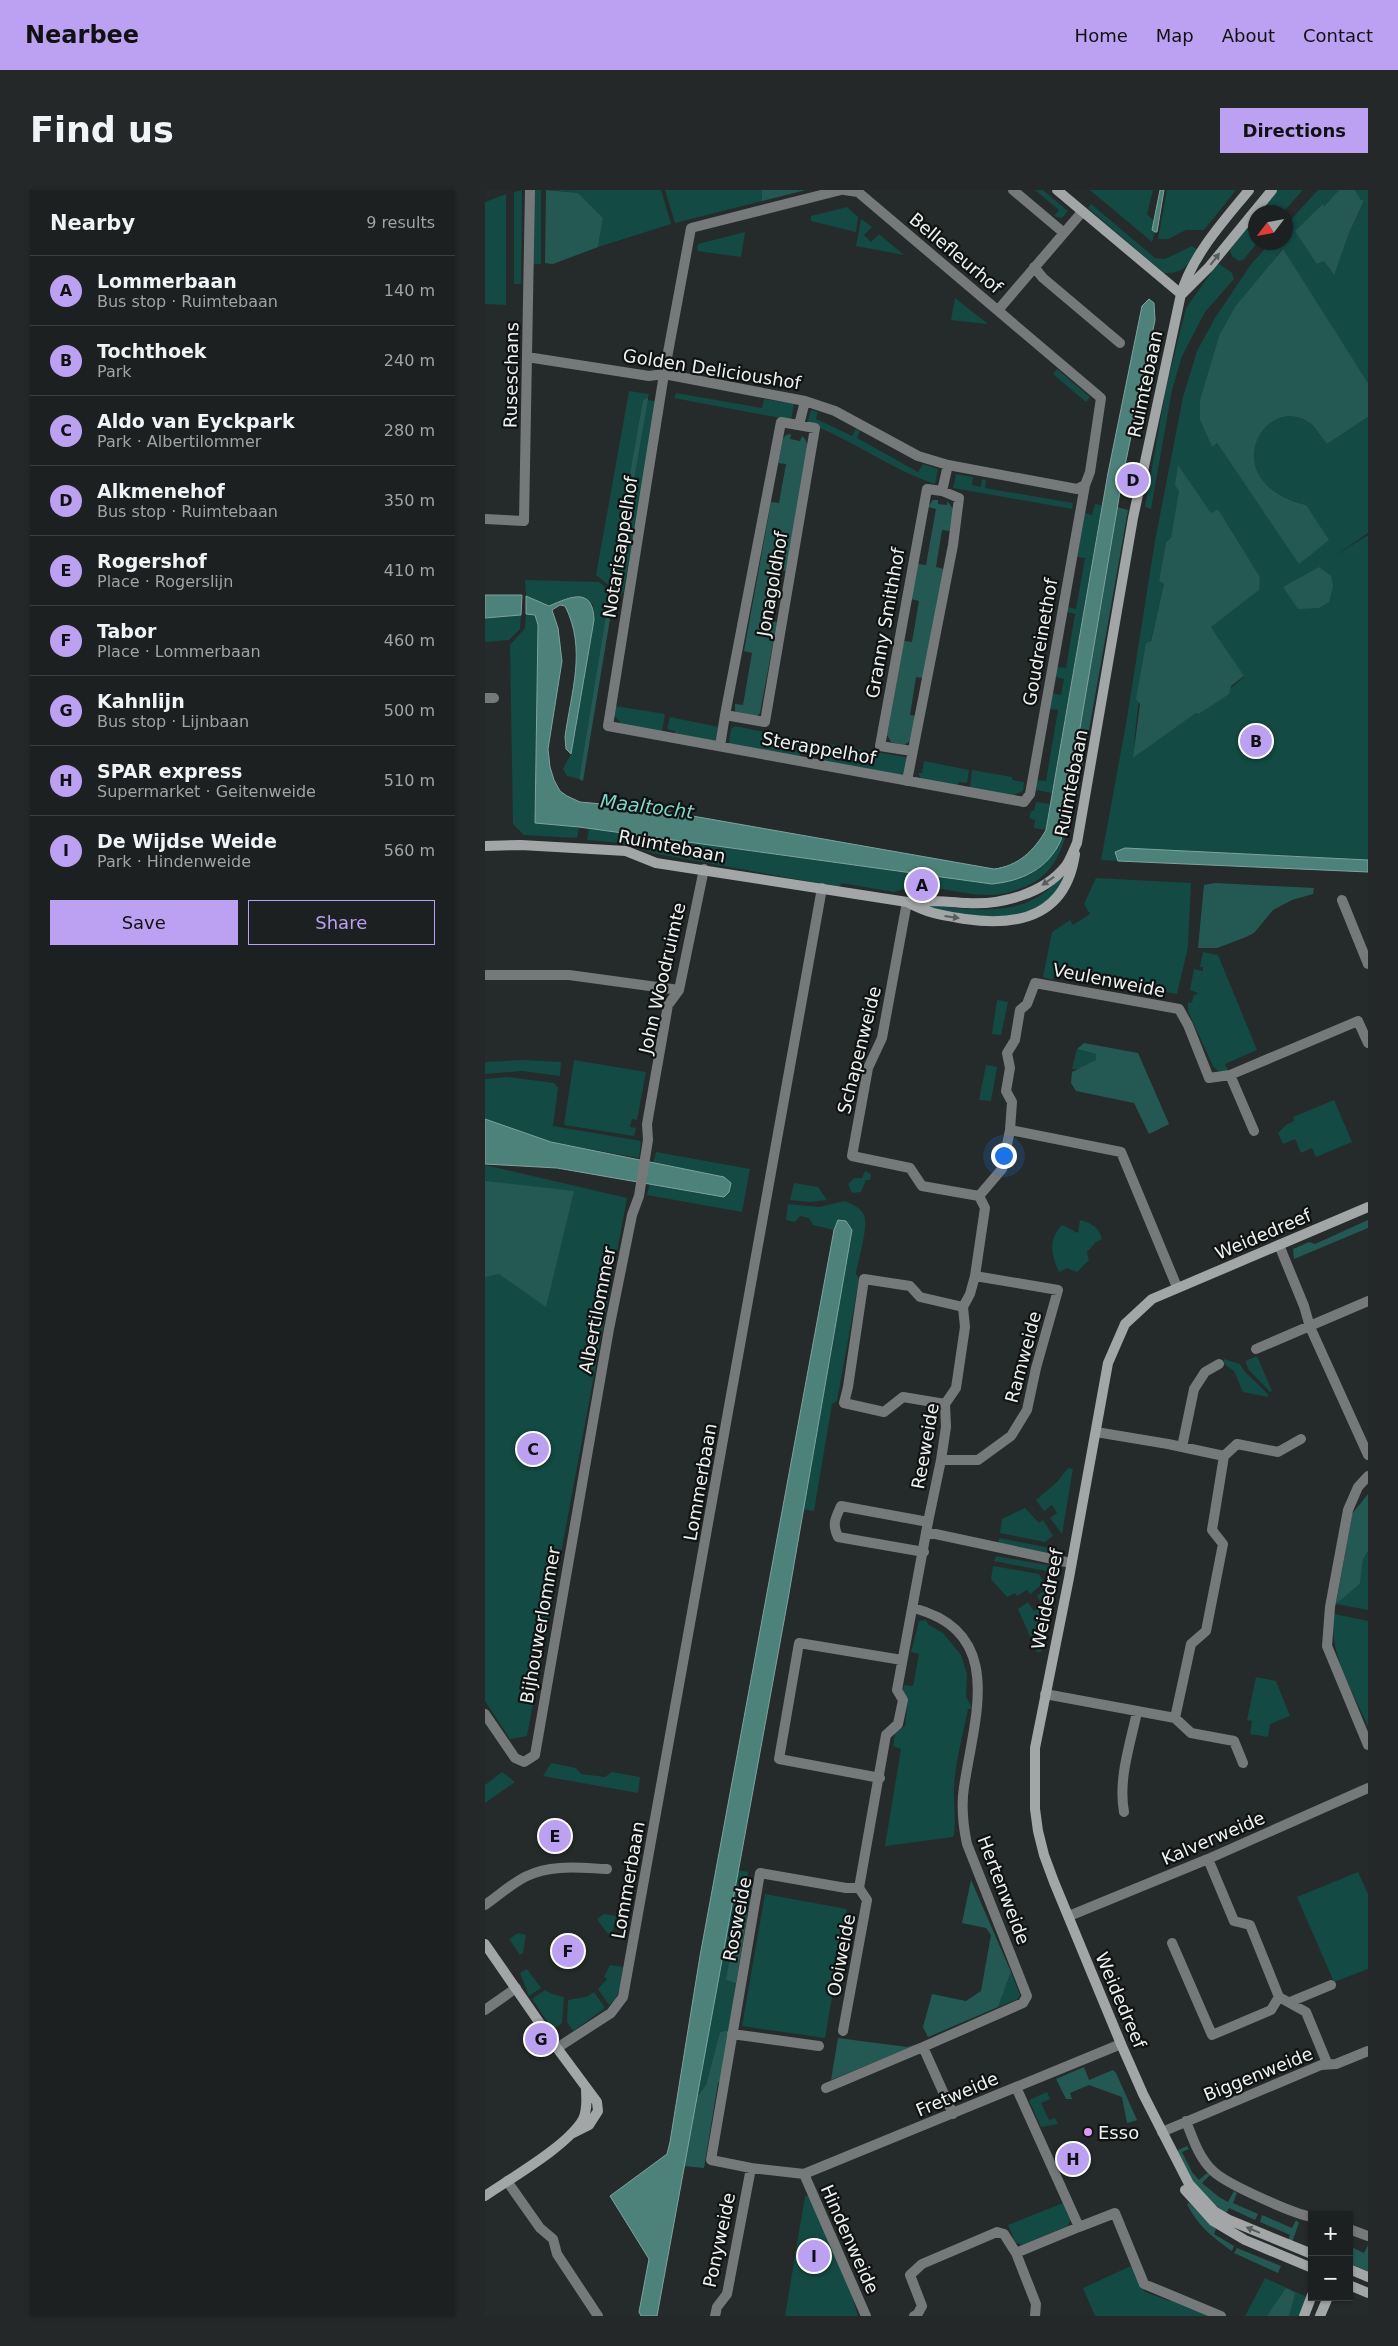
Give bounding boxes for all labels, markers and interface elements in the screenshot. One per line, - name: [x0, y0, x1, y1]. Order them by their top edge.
- text: Nearbee: [25, 21, 139, 49]
- text: Home: [1075, 25, 1128, 46]
- text: Map: [1156, 25, 1194, 46]
- text: About: [1222, 25, 1275, 46]
- text: Contact: [1303, 25, 1373, 46]
- button: Directions: [1220, 108, 1368, 153]
- text: Find us: [30, 110, 174, 150]
- north arrow: [1248, 205, 1293, 250]
- street label: Bellefleurhof: [906, 208, 1007, 298]
- text: Nearby: [50, 211, 135, 235]
- text: 9 results: [366, 213, 435, 232]
- one-way arrow: [1209, 253, 1220, 266]
- text: Lommerbaan: [97, 270, 237, 292]
- text: A: [60, 281, 72, 300]
- text: 140 m: [384, 281, 435, 300]
- text: Bus stop · Ruimtebaan: [97, 292, 278, 311]
- street label: Ruseschans: [500, 322, 522, 428]
- street label: Ruimtebaan: [1123, 329, 1167, 439]
- text: Tochthoek: [97, 340, 206, 362]
- street label: Golden Delicioushof: [621, 345, 803, 394]
- text: B: [60, 351, 72, 370]
- text: 240 m: [384, 351, 435, 370]
- text: Park: [97, 362, 132, 381]
- text: Aldo van Eyckpark: [97, 410, 295, 432]
- text: C: [60, 421, 72, 440]
- text: 280 m: [384, 421, 435, 440]
- text: Park · Albertilommer: [97, 432, 261, 451]
- pin: D: [1117, 461, 1149, 499]
- street label: Notarisappelhof: [598, 474, 642, 619]
- text: Alkmenehof: [97, 480, 225, 502]
- text: D: [59, 491, 73, 510]
- text: 350 m: [384, 491, 435, 510]
- text: Bus stop · Ruimtebaan: [97, 502, 278, 521]
- street label: Jonagoldhof: [752, 529, 792, 639]
- street label: Granny Smithhof: [861, 545, 909, 700]
- text: Rogershof: [97, 550, 207, 572]
- text: E: [61, 561, 71, 580]
- text: 410 m: [384, 561, 435, 580]
- text: Place · Rogerslijn: [97, 572, 233, 591]
- street label: Goudreinethof: [1018, 576, 1062, 707]
- text: Tabor: [97, 620, 156, 642]
- text: F: [61, 631, 71, 650]
- text: 460 m: [384, 631, 435, 650]
- text: Place · Lommerbaan: [97, 642, 261, 661]
- text: Kahnlijn: [97, 690, 185, 712]
- text: G: [59, 701, 73, 720]
- text: 500 m: [384, 701, 435, 720]
- text: Bus stop · Lijnbaan: [97, 712, 249, 731]
- pin: B: [1240, 722, 1272, 760]
- street label: Sterappelhof: [760, 728, 878, 768]
- street label: Ruimtebaan: [1050, 728, 1092, 838]
- text: SPAR express: [97, 760, 242, 782]
- text: H: [59, 771, 73, 790]
- text: 510 m: [384, 771, 435, 790]
- text: Supermarket · Geitenweide: [97, 782, 316, 801]
- water label: Maaltocht: [599, 789, 697, 823]
- street label: Ruimtebaan: [617, 825, 727, 867]
- text: De Wijdse Weide: [97, 830, 277, 852]
- text: I: [63, 841, 69, 860]
- text: 560 m: [384, 841, 435, 860]
- text: Park · Hindenweide: [97, 852, 251, 871]
- pin: A: [906, 866, 938, 904]
- one-way arrow: [1041, 876, 1055, 886]
- button: Save: [50, 900, 238, 945]
- button: Share: [248, 900, 435, 945]
- street label: John Woodruimte: [634, 900, 690, 1057]
- one-way arrow: [945, 913, 961, 921]
- street label: Veulenweide: [1051, 959, 1167, 1001]
- street label: Schapenweide: [833, 984, 885, 1116]
- your location: [991, 1143, 1017, 1169]
- street label: Weidedreef: [1212, 1204, 1315, 1264]
- street label: Albertilommer: [574, 1244, 620, 1375]
- street label: Ramweide: [1001, 1309, 1045, 1405]
- street label: Reeweide: [907, 1401, 943, 1491]
- street label: Lommerbaan: [679, 1421, 721, 1543]
- pin: C: [517, 1430, 549, 1468]
- street label: Bijhouwerlommer: [516, 1544, 564, 1705]
- street label: Weidedreef: [1027, 1546, 1067, 1651]
- street label: Kalverweide: [1158, 1807, 1268, 1869]
- pin: E: [539, 1817, 571, 1855]
- street label: Lommerbaan: [607, 1819, 649, 1941]
- street label: Hertenweide: [974, 1833, 1034, 1947]
- street label: Rosweide: [719, 1875, 755, 1963]
- street label: Ooiweide: [823, 1912, 859, 1998]
- pin: F: [552, 1932, 584, 1970]
- street label: Weidedreef: [1091, 1949, 1151, 2052]
- pin: G: [525, 2020, 557, 2058]
- street label: Biggenweide: [1200, 2043, 1316, 2105]
- street label: Fretweide: [913, 2067, 1001, 2121]
- place label: Esso: [1098, 2122, 1139, 2143]
- marker: Esso: [1082, 2126, 1094, 2138]
- pin: H: [1057, 2140, 1089, 2178]
- street label: Hindenweide: [817, 2181, 883, 2297]
- street label: Ponyweide: [699, 2191, 739, 2289]
- map controls: [1308, 2211, 1353, 2301]
- button: +: [1308, 2211, 1353, 2256]
- one-way arrow: [1246, 2226, 1260, 2234]
- pin: I: [798, 2237, 830, 2275]
- button: −: [1308, 2256, 1353, 2301]

